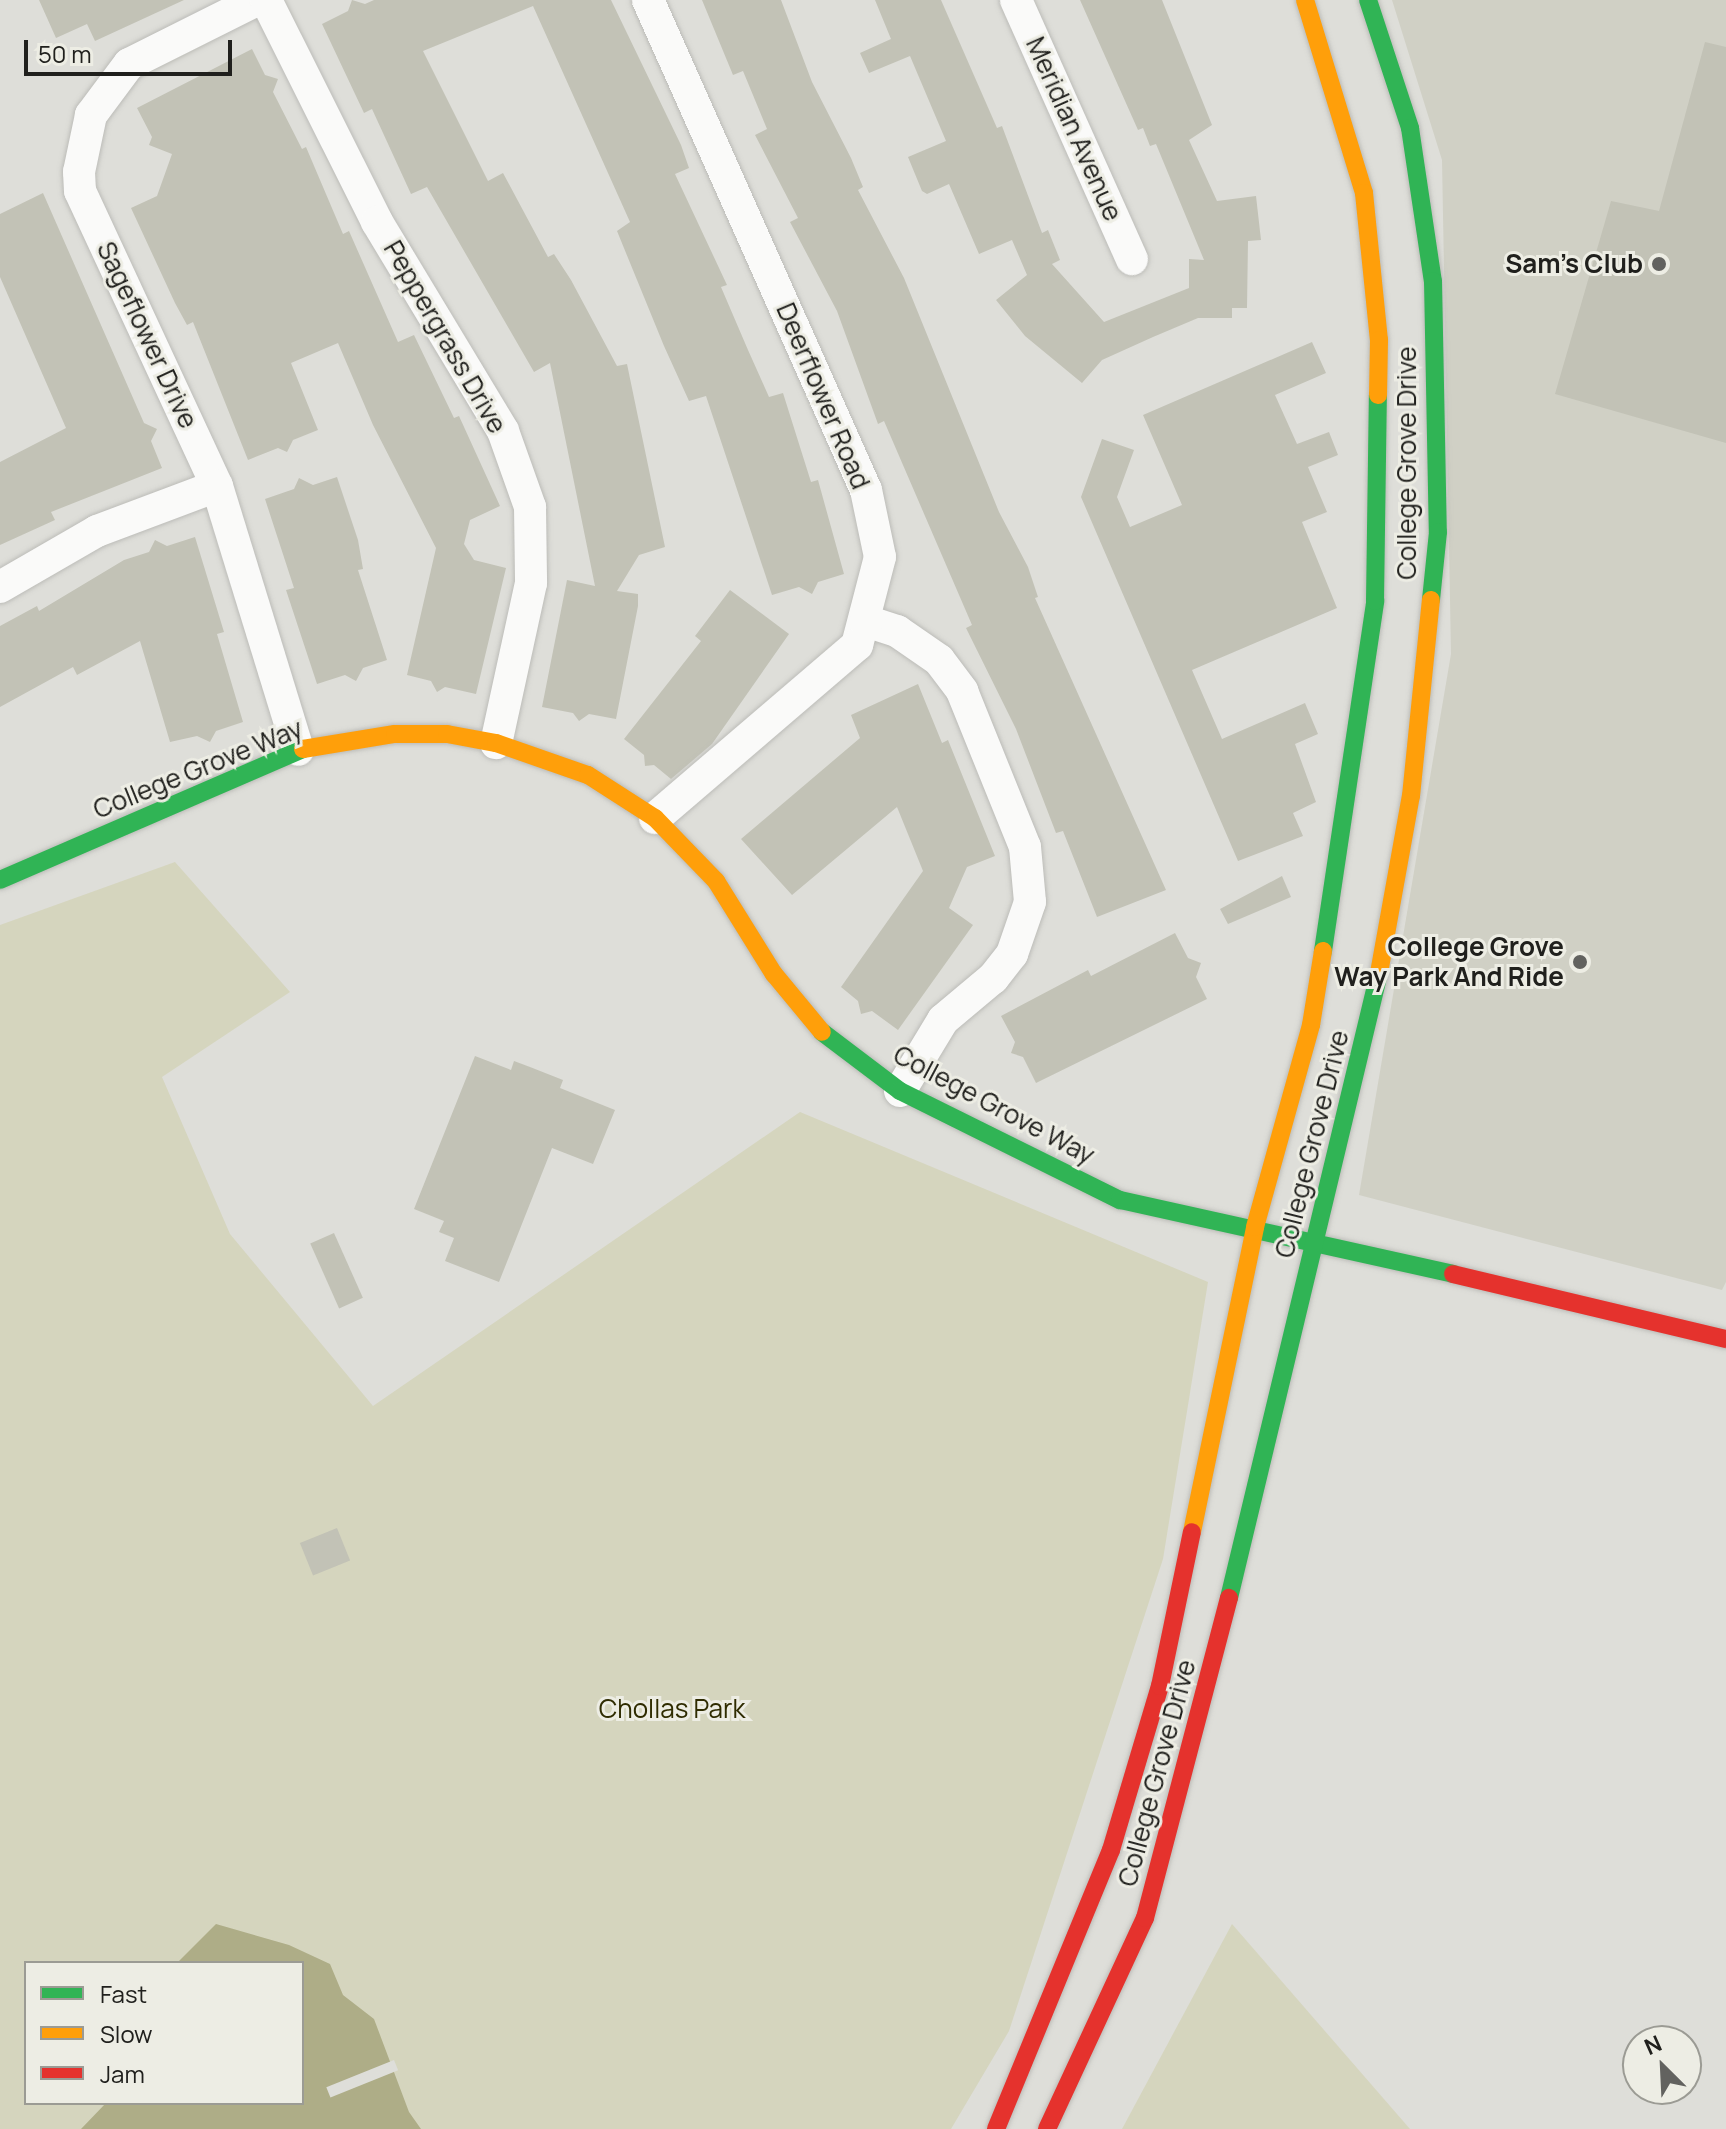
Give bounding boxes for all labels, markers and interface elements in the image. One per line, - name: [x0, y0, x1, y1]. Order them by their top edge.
- scale bar: [28, 24, 236, 74]
- street label: Meridian Avenue: [1019, 32, 1129, 226]
- text: 50 m: [38, 37, 92, 70]
- street label: Peppergrass Drive: [377, 235, 513, 439]
- street label: Sageflower Drive: [90, 237, 204, 433]
- place label: Sam's Club: [1506, 248, 1643, 280]
- marker: Sam's Club: [1650, 255, 1668, 273]
- street label: Deerflower Road: [770, 298, 876, 494]
- street label: College Grove Drive: [1391, 346, 1423, 580]
- street label: College Grove Way: [89, 713, 307, 825]
- place label: College Grove Way Park And Ride: [1334, 931, 1564, 992]
- marker: College Grove Way Park And Ride: [1571, 953, 1589, 971]
- street label: College Grove Drive: [1269, 1027, 1355, 1261]
- street label: College Grove Way: [888, 1039, 1100, 1171]
- street label: College Grove Drive: [1112, 1656, 1202, 1890]
- park label: Chollas Park: [599, 1693, 745, 1725]
- legend: [24, 1961, 304, 2105]
- text: Fast: [100, 1977, 147, 2010]
- text: Slow: [100, 2017, 153, 2050]
- north arrow: [1622, 2025, 1702, 2105]
- text: N: [1640, 2028, 1666, 2062]
- text: Jam: [100, 2057, 145, 2090]

